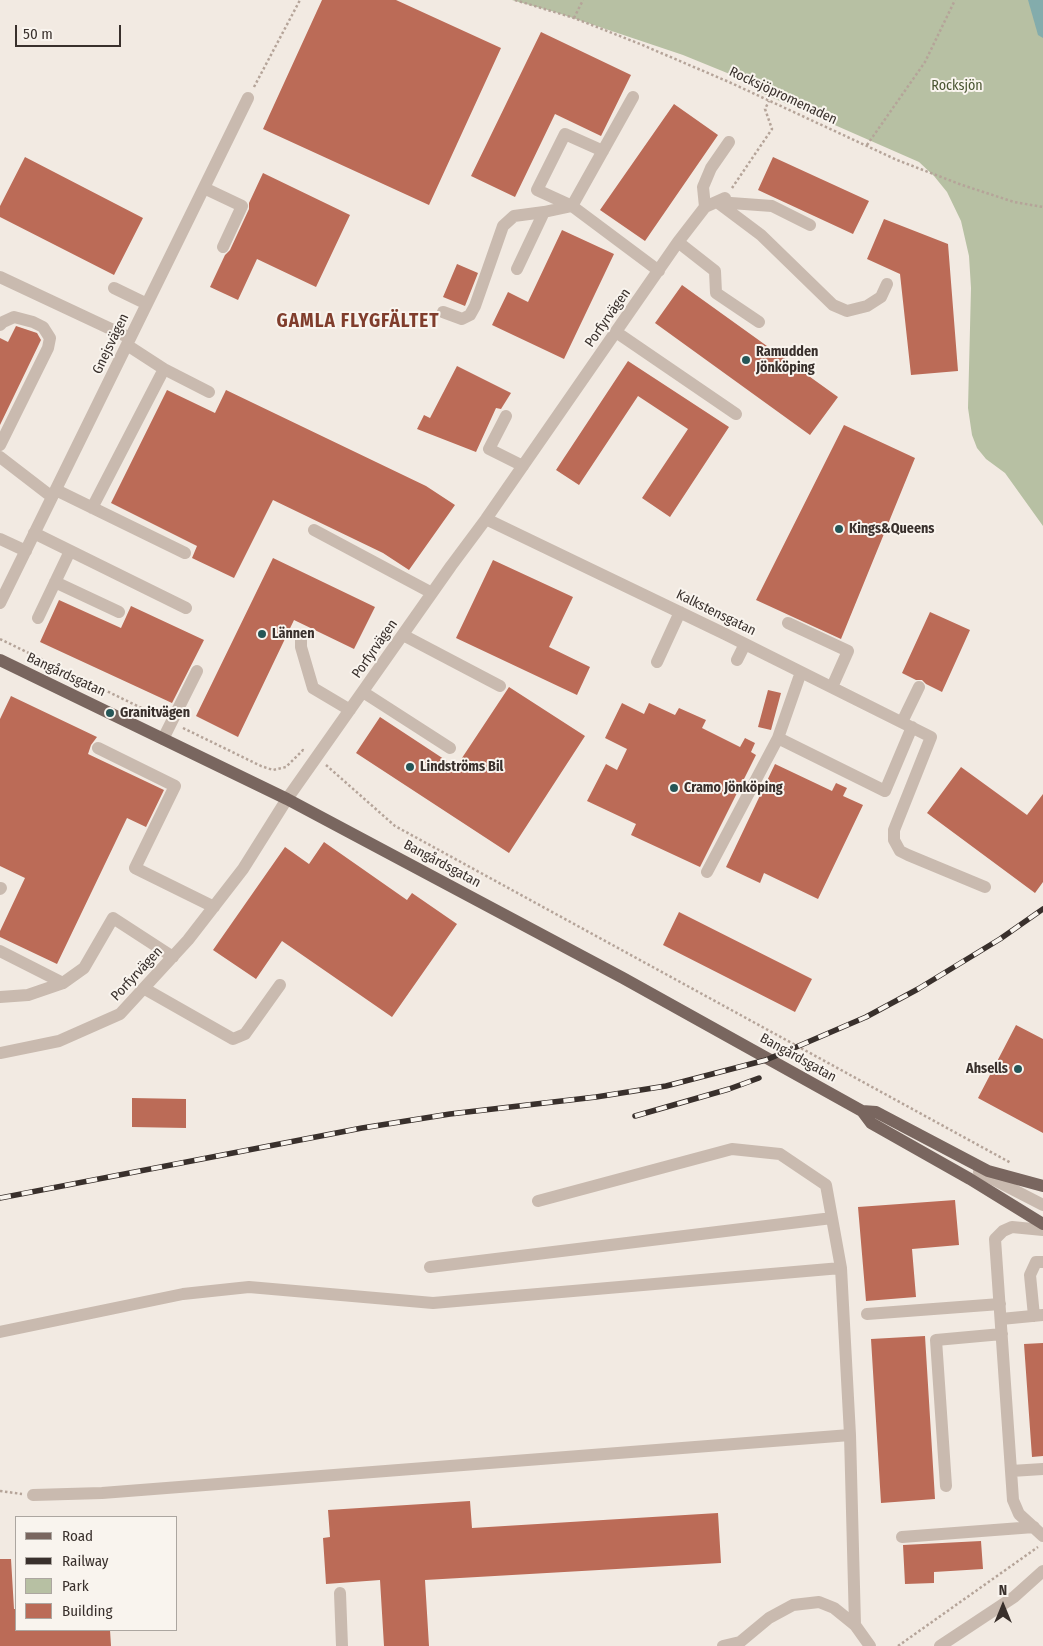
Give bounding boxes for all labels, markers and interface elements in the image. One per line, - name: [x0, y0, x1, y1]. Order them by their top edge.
- scale bar: [18, 15, 124, 47]
- text: 50 m: [23, 25, 53, 43]
- street label: Rocksjöpromenaden: [726, 64, 840, 128]
- park label: Rocksjön: [931, 78, 983, 94]
- street label: Porfyrvägen: [582, 285, 634, 351]
- street label: Gnejsvägen: [89, 311, 133, 377]
- district label: GAMLA FLYGFÄLTET: [274, 311, 442, 333]
- place label: Ramudden Jönköping: [756, 344, 818, 377]
- marker: Ramudden Jönköping: [740, 354, 752, 366]
- place label: Kings&Queens: [849, 521, 934, 537]
- marker: Kings&Queens: [833, 523, 845, 535]
- street label: Kalkstensgatan: [673, 586, 759, 640]
- street label: Porfyrvägen: [349, 616, 401, 682]
- place label: Lännen: [272, 626, 315, 642]
- marker: Lännen: [256, 628, 268, 640]
- street label: Bangårdsgatan: [24, 649, 108, 701]
- place label: Granitvägen: [120, 705, 190, 721]
- marker: Granitvägen: [104, 707, 116, 719]
- place label: Lindströms Bil: [420, 759, 503, 775]
- marker: Lindströms Bil: [404, 761, 416, 773]
- place label: Cramo Jönköping: [684, 780, 783, 796]
- marker: Cramo Jönköping: [668, 782, 680, 794]
- street label: Bangårdsgatan: [401, 837, 483, 891]
- street label: Porfyrvägen: [108, 943, 166, 1005]
- street label: Bangårdsgatan: [757, 1030, 839, 1086]
- place label: Ahsells: [966, 1061, 1008, 1077]
- marker: Ahsells: [1012, 1063, 1024, 1075]
- legend: [15, 1516, 178, 1631]
- text: Road: [62, 1527, 93, 1545]
- text: Railway: [62, 1552, 109, 1570]
- text: Park: [62, 1577, 89, 1595]
- north arrow: [978, 1581, 1028, 1631]
- text: N: [999, 1582, 1007, 1599]
- text: Building: [62, 1602, 113, 1620]

